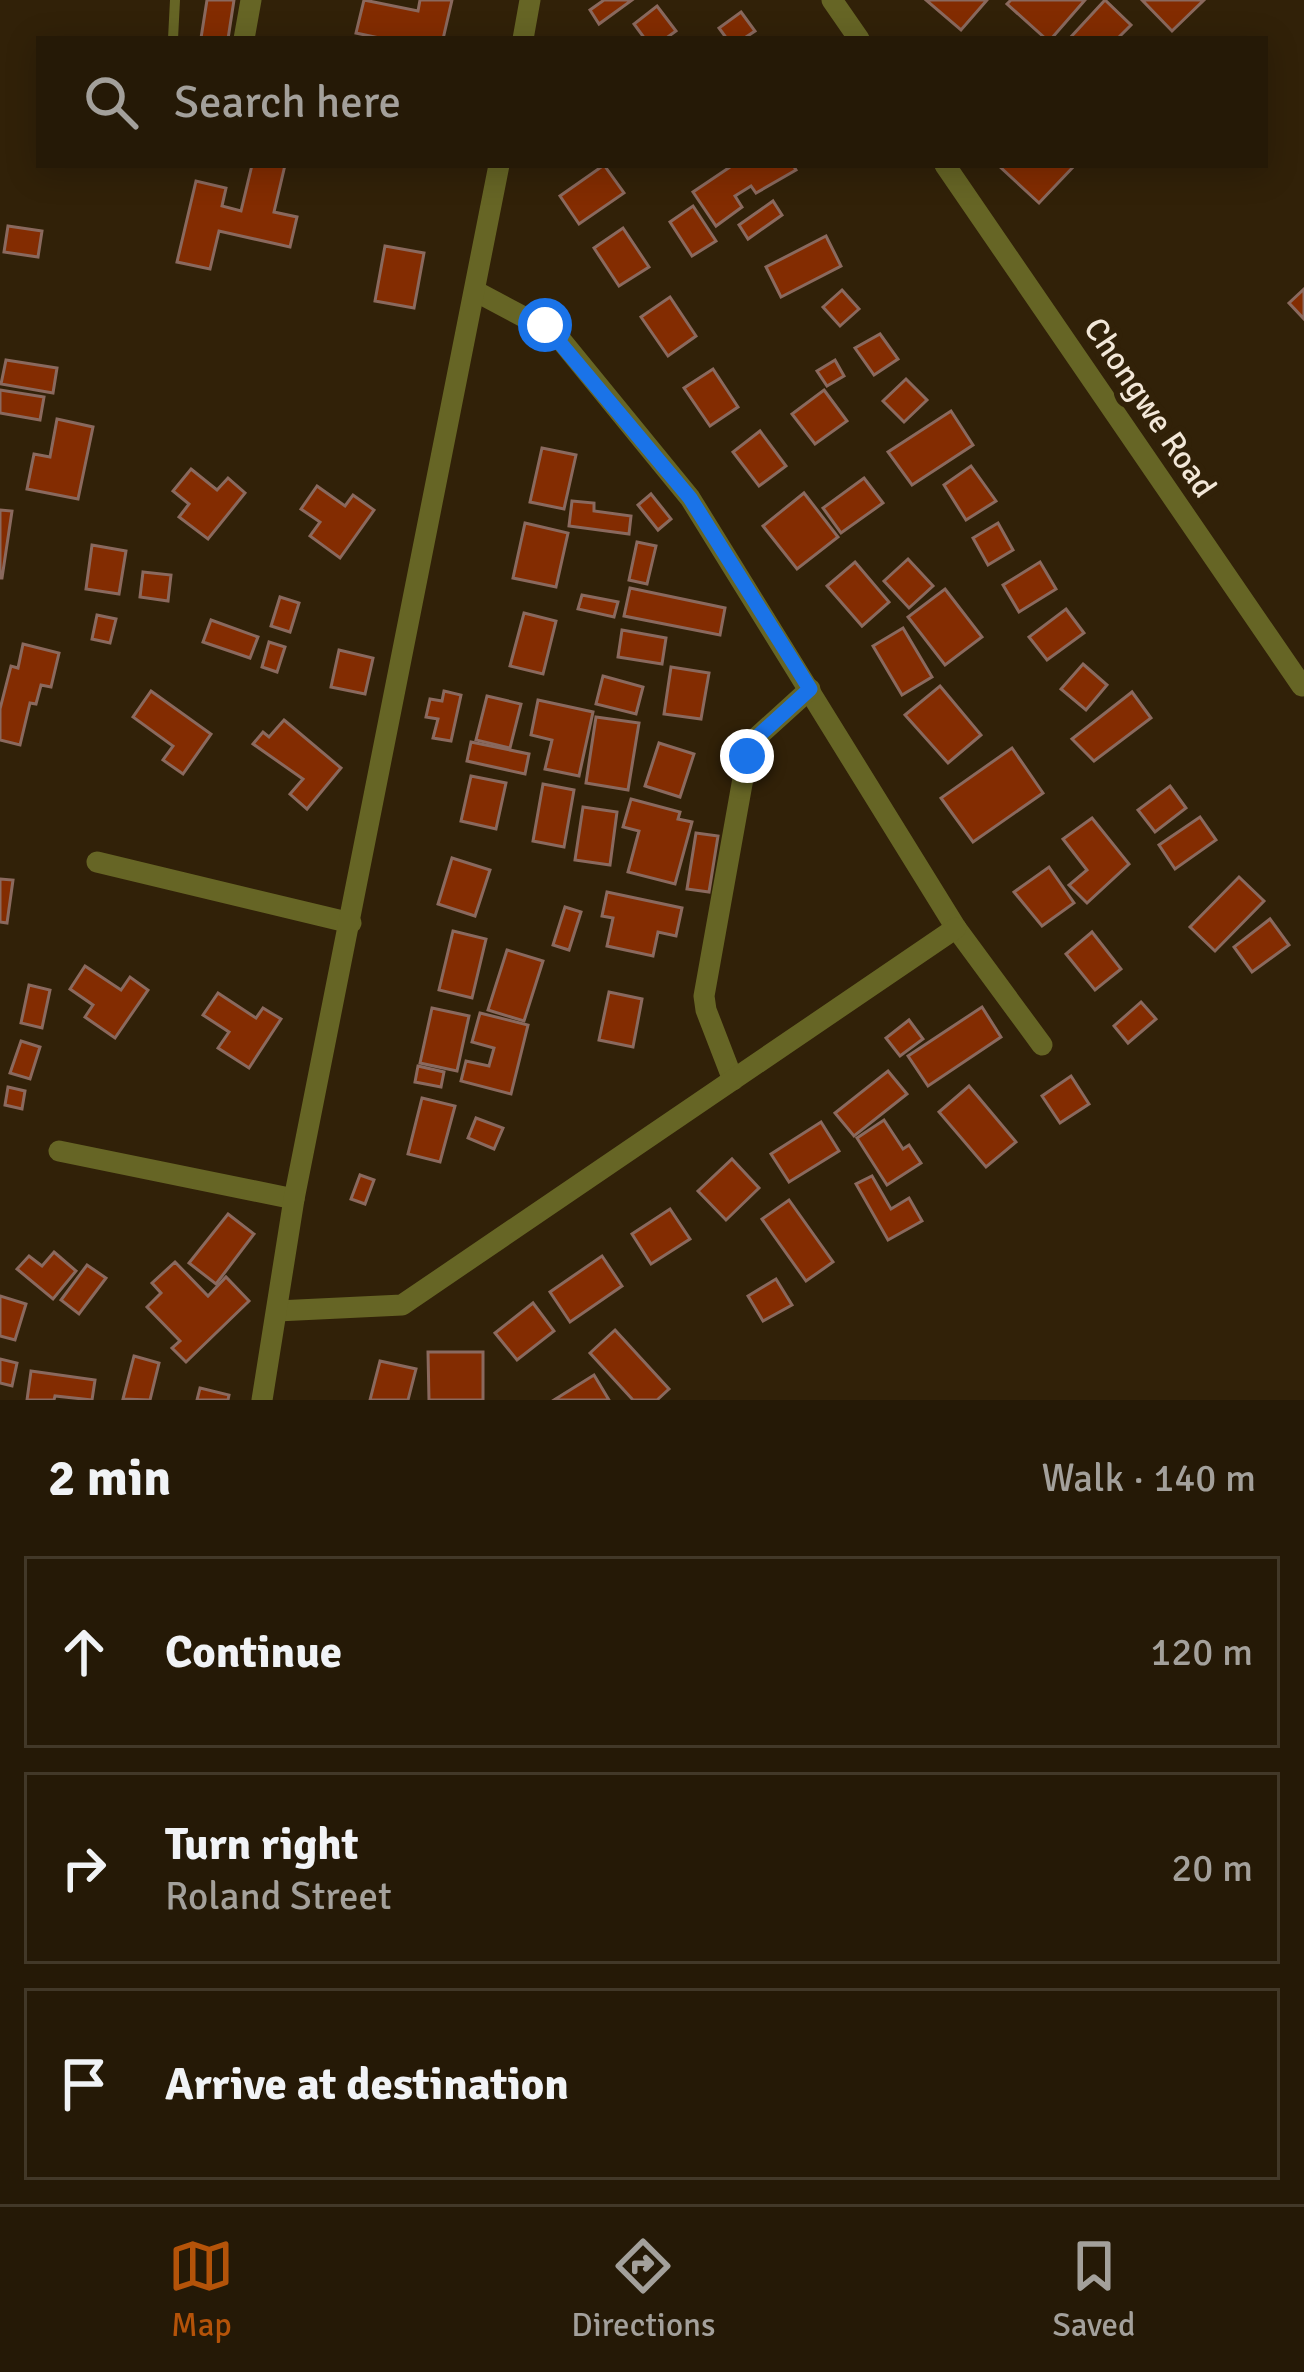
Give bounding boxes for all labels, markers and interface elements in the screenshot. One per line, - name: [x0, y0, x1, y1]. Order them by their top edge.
- search box: [36, 36, 1268, 168]
- icon: search: [78, 69, 144, 135]
- text: Search here: [174, 75, 401, 130]
- route start: [518, 298, 572, 352]
- street label: Chongwe Road: [1075, 310, 1225, 506]
- route end: [720, 729, 774, 783]
- text: 2 min: [48, 1447, 171, 1510]
- text: Walk · 140 m: [1042, 1454, 1256, 1502]
- icon: ahead: [51, 1619, 117, 1685]
- text: Continue: [165, 1625, 342, 1680]
- text: 120 m: [1150, 1628, 1253, 1676]
- text: Turn right: [165, 1817, 359, 1872]
- icon: right: [51, 1835, 117, 1901]
- text: 20 m: [1171, 1844, 1253, 1892]
- text: Roland Street: [165, 1872, 392, 1920]
- icon: arrive: [51, 2051, 117, 2117]
- text: Arrive at destination: [165, 2057, 569, 2112]
- tab: Map: [168, 2233, 234, 2346]
- tab: Directions: [571, 2233, 716, 2346]
- tab: Saved: [1052, 2233, 1136, 2346]

